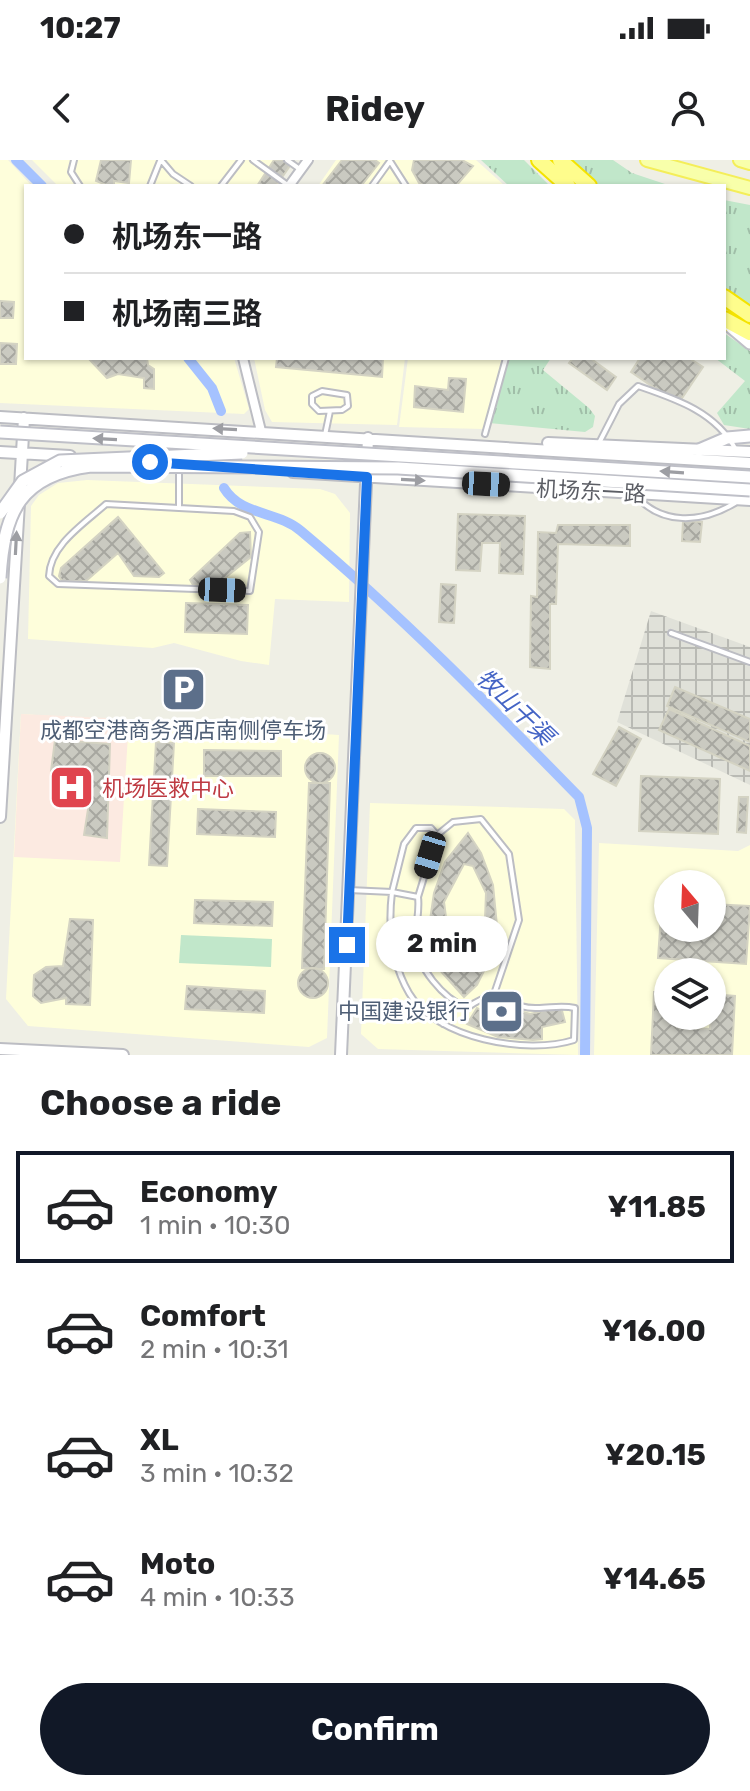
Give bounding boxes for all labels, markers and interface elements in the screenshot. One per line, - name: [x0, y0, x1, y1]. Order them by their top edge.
- text: 10:27: [40, 10, 121, 46]
- icon: back: [40, 86, 84, 130]
- icon: person: [666, 86, 710, 130]
- text: Ridey: [325, 87, 425, 130]
- text: 机场东一路: [112, 219, 262, 255]
- text: 机场南三路: [112, 296, 262, 332]
- one-way arrow: [212, 422, 237, 435]
- one-way arrow: [92, 432, 117, 445]
- route start: [132, 444, 168, 480]
- one-way arrow: [659, 465, 684, 478]
- car: [461, 471, 511, 497]
- one-way arrow: [401, 474, 426, 487]
- street label: 机场东一路: [535, 475, 647, 508]
- one-way arrow: [10, 530, 23, 555]
- car: [198, 577, 246, 603]
- water label: 牧山干渠: [471, 664, 561, 752]
- parking icon: 成都空港商务酒店南侧停车场: [159, 665, 207, 713]
- place label: 成都空港商务酒店南侧停车场: [40, 717, 326, 744]
- hospital icon: 机场医救中心: [47, 764, 95, 812]
- place label: 机场医救中心: [102, 775, 234, 802]
- car: [412, 829, 448, 881]
- north arrow: [654, 870, 726, 942]
- map controls: [654, 870, 726, 1030]
- callout: 2 min: [375, 917, 507, 973]
- route end: [329, 927, 365, 963]
- text: 2 min: [407, 928, 477, 959]
- button: layers: [654, 958, 726, 1030]
- bank icon: 中国建设银行: [477, 987, 525, 1035]
- place label: 中国建设银行: [338, 998, 470, 1025]
- text: Choose a ride: [40, 1081, 281, 1124]
- icon: car: [44, 1171, 116, 1243]
- text: Economy: [140, 1174, 278, 1210]
- text: ¥11.85: [607, 1189, 706, 1225]
- text: 1 min · 10:30: [140, 1210, 290, 1241]
- icon: car: [44, 1295, 116, 1367]
- text: Comfort: [140, 1298, 266, 1334]
- text: ¥16.00: [602, 1313, 706, 1349]
- text: 2 min · 10:31: [140, 1334, 289, 1365]
- icon: car: [44, 1419, 116, 1491]
- text: XL: [140, 1422, 179, 1458]
- text: ¥20.15: [605, 1437, 706, 1473]
- text: 3 min · 10:32: [140, 1458, 294, 1489]
- icon: car: [44, 1543, 116, 1615]
- text: Moto: [140, 1546, 215, 1582]
- text: ¥14.65: [603, 1561, 706, 1597]
- text: 4 min · 10:33: [140, 1582, 295, 1613]
- button: Confirm: [40, 1683, 710, 1775]

